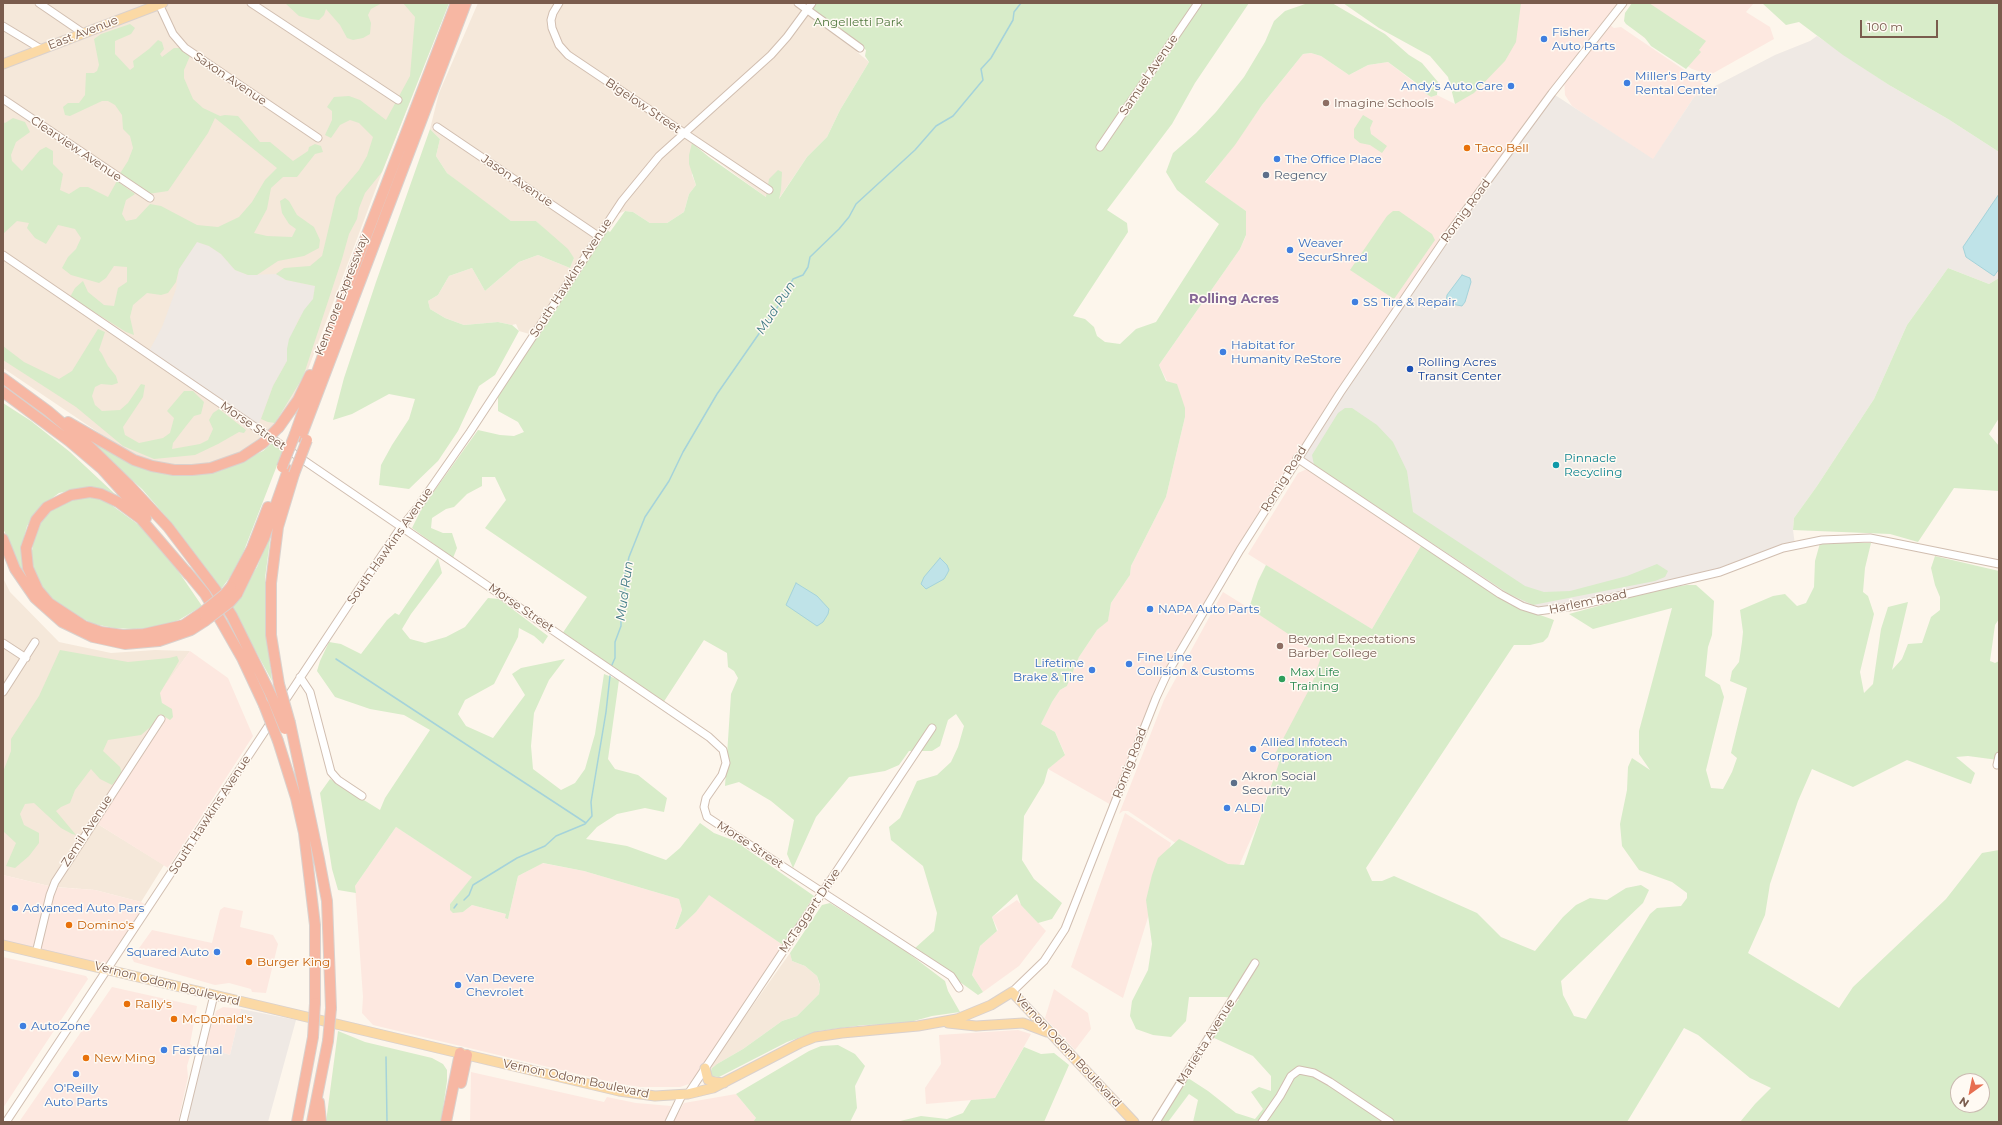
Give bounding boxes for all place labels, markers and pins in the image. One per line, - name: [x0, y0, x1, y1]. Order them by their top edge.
- place label: Fisher Auto Parts: [1552, 25, 1615, 53]
- marker: Fisher Auto Parts: [1539, 34, 1549, 44]
- place label: Miller's Party Rental Center: [1635, 69, 1717, 97]
- marker: Miller's Party Rental Center: [1622, 78, 1632, 88]
- place label: Andy's Auto Care: [1401, 79, 1503, 93]
- marker: Andy's Auto Care: [1506, 81, 1516, 91]
- place label: Imagine Schools: [1334, 96, 1434, 110]
- marker: Imagine Schools: [1321, 98, 1331, 108]
- place label: Taco Bell: [1475, 141, 1529, 155]
- marker: Taco Bell: [1462, 143, 1472, 153]
- place label: The Office Place: [1285, 152, 1382, 166]
- marker: The Office Place: [1272, 154, 1282, 164]
- place label: Regency: [1274, 168, 1327, 182]
- marker: Regency: [1261, 170, 1271, 180]
- place label: Weaver SecurShred: [1298, 236, 1368, 264]
- marker: Weaver SecurShred: [1285, 245, 1295, 255]
- place label: SS Tire & Repair: [1363, 295, 1456, 309]
- marker: SS Tire & Repair: [1350, 297, 1360, 307]
- place label: Habitat for Humanity ReStore: [1231, 338, 1341, 366]
- marker: Habitat for Humanity ReStore: [1218, 347, 1228, 357]
- place label: Rolling Acres Transit Center: [1418, 355, 1502, 383]
- marker: Rolling Acres Transit Center: [1405, 364, 1415, 374]
- place label: Pinnacle Recycling: [1564, 451, 1622, 479]
- marker: Pinnacle Recycling: [1551, 460, 1561, 470]
- place label: NAPA Auto Parts: [1158, 602, 1259, 616]
- marker: NAPA Auto Parts: [1145, 604, 1155, 614]
- place label: Beyond Expectations Barber College: [1288, 632, 1415, 660]
- marker: Beyond Expectations Barber College: [1275, 641, 1285, 651]
- place label: Fine Line Collision & Customs: [1137, 650, 1254, 678]
- place label: Lifetime Brake & Tire: [1013, 656, 1084, 684]
- marker: Fine Line Collision & Customs: [1124, 659, 1134, 669]
- marker: Lifetime Brake & Tire: [1087, 665, 1097, 675]
- place label: Max Life Training: [1290, 665, 1340, 693]
- marker: Max Life Training: [1277, 674, 1287, 684]
- place label: Allied Infotech Corporation: [1261, 735, 1348, 763]
- marker: Allied Infotech Corporation: [1248, 744, 1258, 754]
- place label: Akron Social Security: [1242, 769, 1316, 797]
- marker: Akron Social Security: [1229, 778, 1239, 788]
- place label: ALDI: [1235, 801, 1264, 815]
- marker: ALDI: [1222, 803, 1232, 813]
- place label: Advanced Auto Pars: [23, 901, 144, 915]
- marker: Advanced Auto Pars: [10, 903, 20, 913]
- place label: Domino's: [77, 918, 134, 932]
- marker: Domino's: [64, 920, 74, 930]
- place label: Squared Auto: [126, 945, 209, 959]
- marker: Squared Auto: [212, 947, 222, 957]
- place label: Burger King: [257, 955, 330, 969]
- marker: Burger King: [244, 957, 254, 967]
- place label: Van Devere Chevrolet: [466, 971, 535, 999]
- marker: Van Devere Chevrolet: [453, 980, 463, 990]
- place label: Rally's: [135, 997, 172, 1011]
- marker: Rally's: [122, 999, 132, 1009]
- place label: McDonald's: [182, 1012, 252, 1026]
- marker: McDonald's: [169, 1014, 179, 1024]
- place label: AutoZone: [31, 1019, 90, 1033]
- marker: AutoZone: [18, 1021, 28, 1031]
- place label: Fastenal: [172, 1043, 223, 1057]
- marker: Fastenal: [159, 1045, 169, 1055]
- place label: New Ming: [94, 1051, 156, 1065]
- marker: New Ming: [81, 1053, 91, 1063]
- marker: O'Reilly Auto Parts: [71, 1069, 81, 1079]
- place label: O'Reilly Auto Parts: [44, 1081, 108, 1109]

